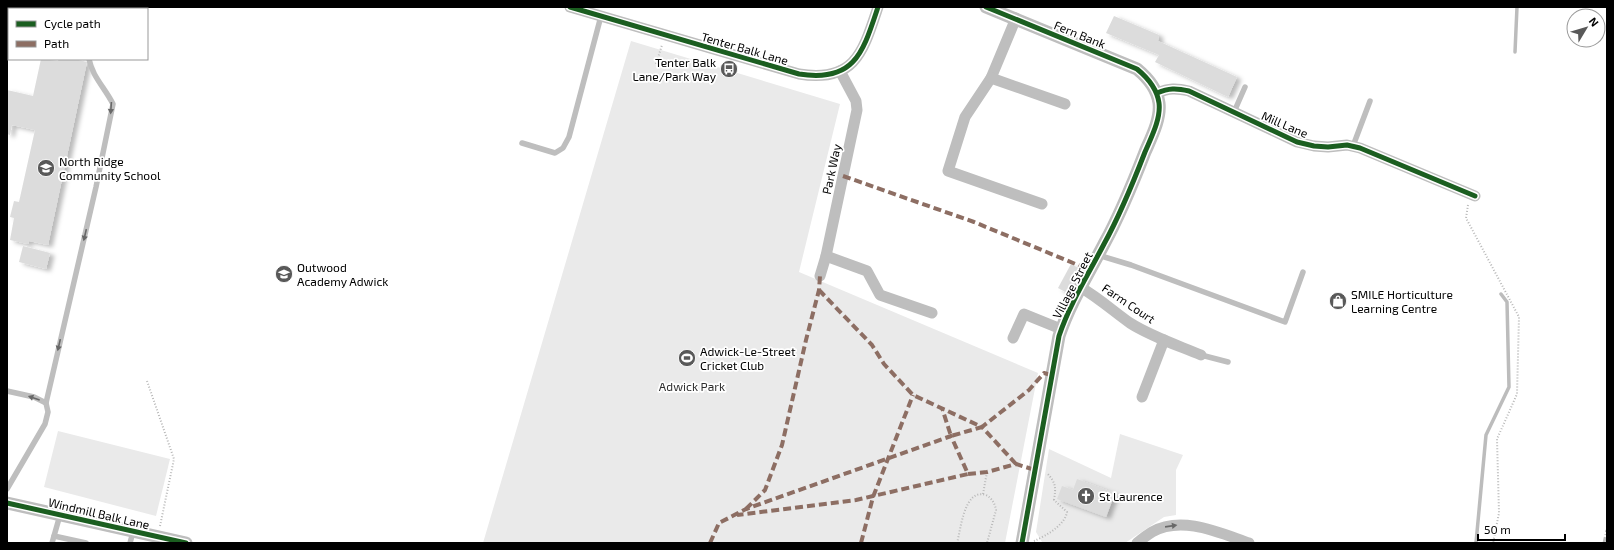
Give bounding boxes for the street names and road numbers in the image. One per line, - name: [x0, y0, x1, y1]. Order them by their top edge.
- street label: Fern Bank: [1052, 17, 1108, 51]
- street label: Tenter Balk Lane: [700, 29, 790, 67]
- street label: Mill Lane: [1260, 108, 1310, 140]
- street label: Park Way: [819, 142, 843, 195]
- street label: Village Street: [1049, 249, 1095, 321]
- street label: Farm Court: [1100, 280, 1158, 326]
- street label: Windmill Balk Lane: [47, 495, 151, 531]

